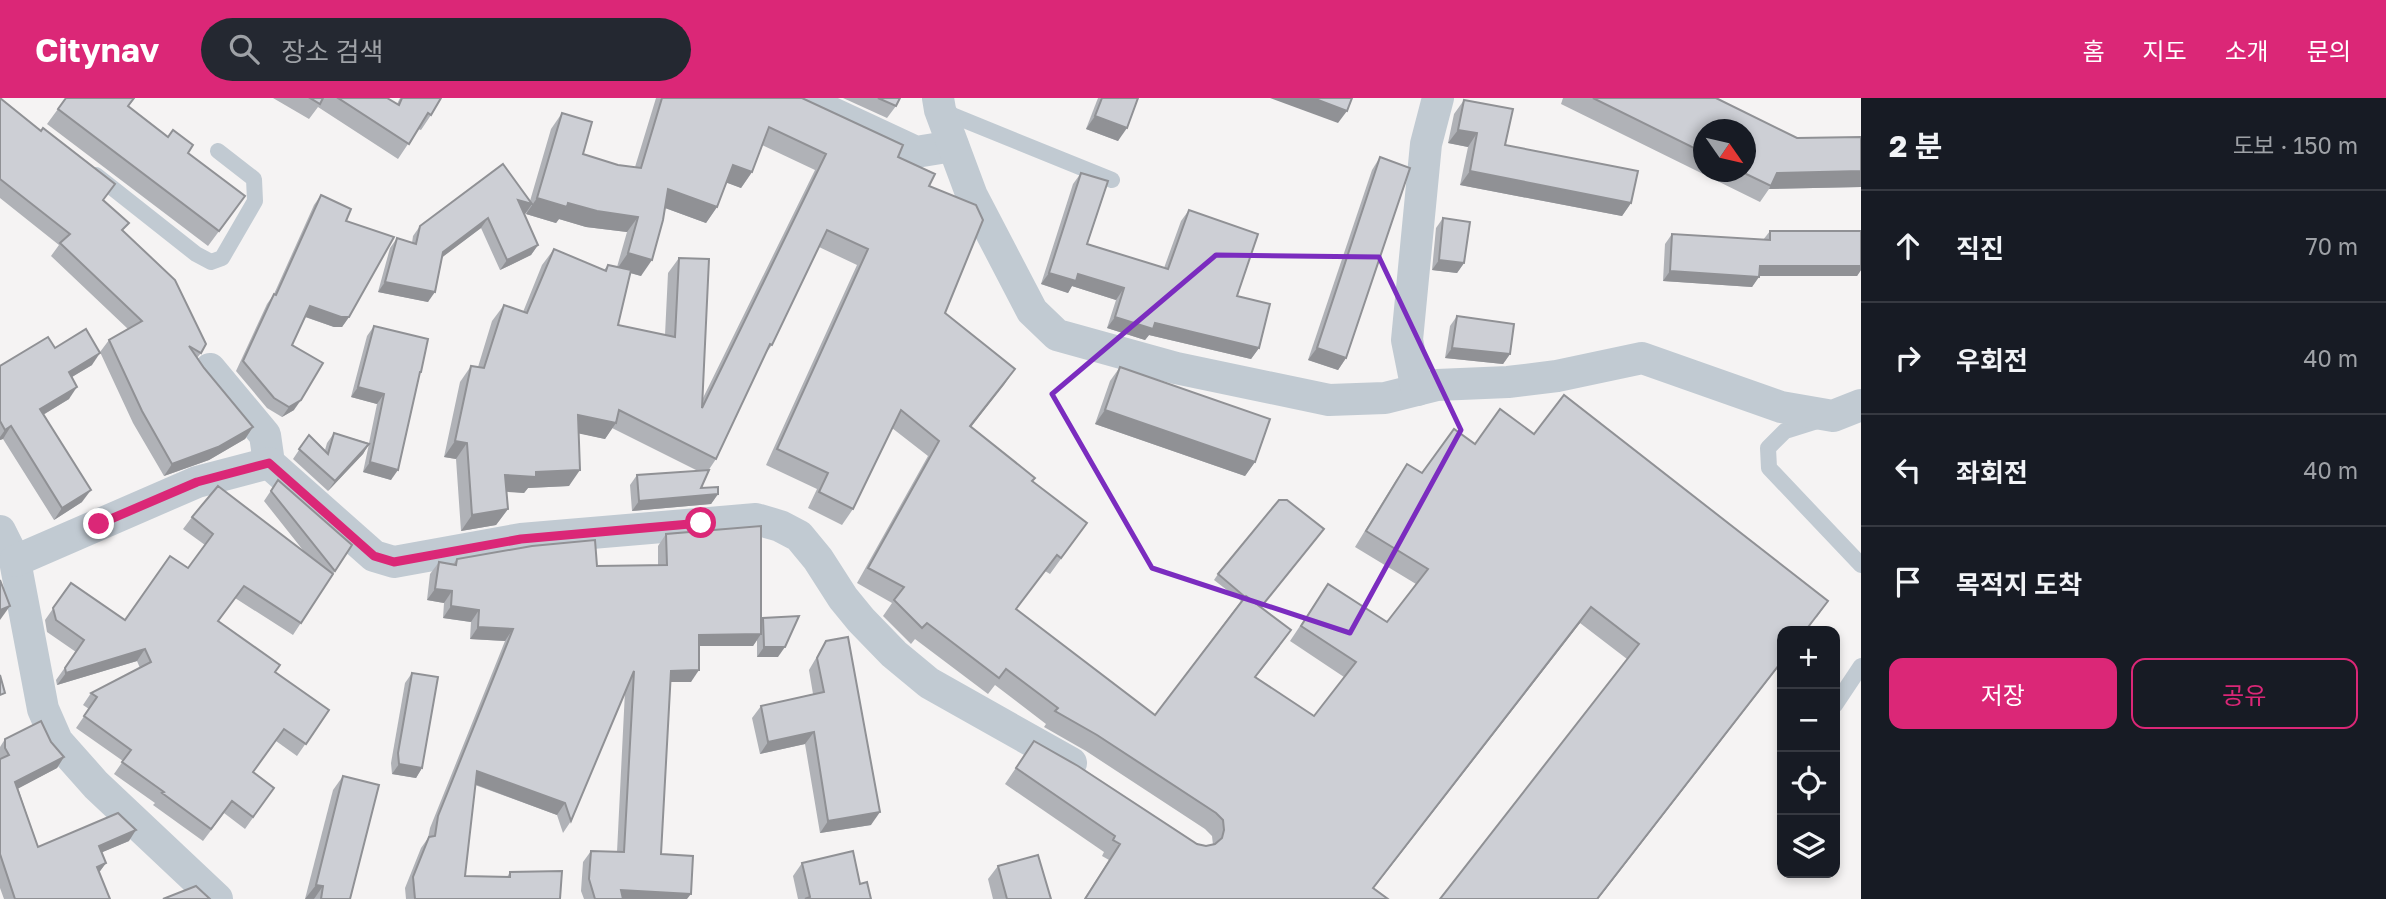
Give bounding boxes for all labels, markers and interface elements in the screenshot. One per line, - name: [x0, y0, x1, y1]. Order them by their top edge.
- search box: [201, 18, 691, 81]
- text: Citynav: [35, 30, 159, 69]
- icon: search: [225, 30, 263, 68]
- text: 장소 검색: [281, 36, 383, 67]
- text: 홈: [2082, 36, 2104, 65]
- text: 지도: [2142, 36, 2187, 65]
- text: 소개: [2225, 36, 2269, 65]
- text: 문의: [2307, 36, 2351, 65]
- north arrow: [1693, 119, 1756, 182]
- text: 2 분: [1889, 128, 1942, 164]
- text: 도보 · 150 m: [2232, 131, 2358, 159]
- icon: ahead: [1889, 227, 1927, 265]
- text: 70 m: [2305, 232, 2358, 260]
- text: 직진: [1956, 233, 2004, 264]
- icon: right: [1889, 339, 1927, 377]
- text: 40 m: [2304, 344, 2358, 372]
- text: 우회전: [1956, 345, 2028, 376]
- icon: left: [1889, 451, 1927, 489]
- text: 40 m: [2304, 456, 2358, 484]
- text: 좌회전: [1956, 457, 2028, 488]
- route start: [685, 507, 716, 538]
- route end: [83, 508, 114, 539]
- icon: arrive: [1889, 563, 1927, 601]
- text: 목적지 도착: [1956, 569, 2082, 600]
- map controls: [1777, 626, 1840, 878]
- button: +: [1777, 626, 1840, 689]
- button: 저장: [1889, 658, 2117, 729]
- button: 공유: [2131, 658, 2358, 729]
- button: −: [1777, 689, 1840, 752]
- button: locate: [1777, 752, 1840, 815]
- button: layers: [1777, 815, 1840, 878]

